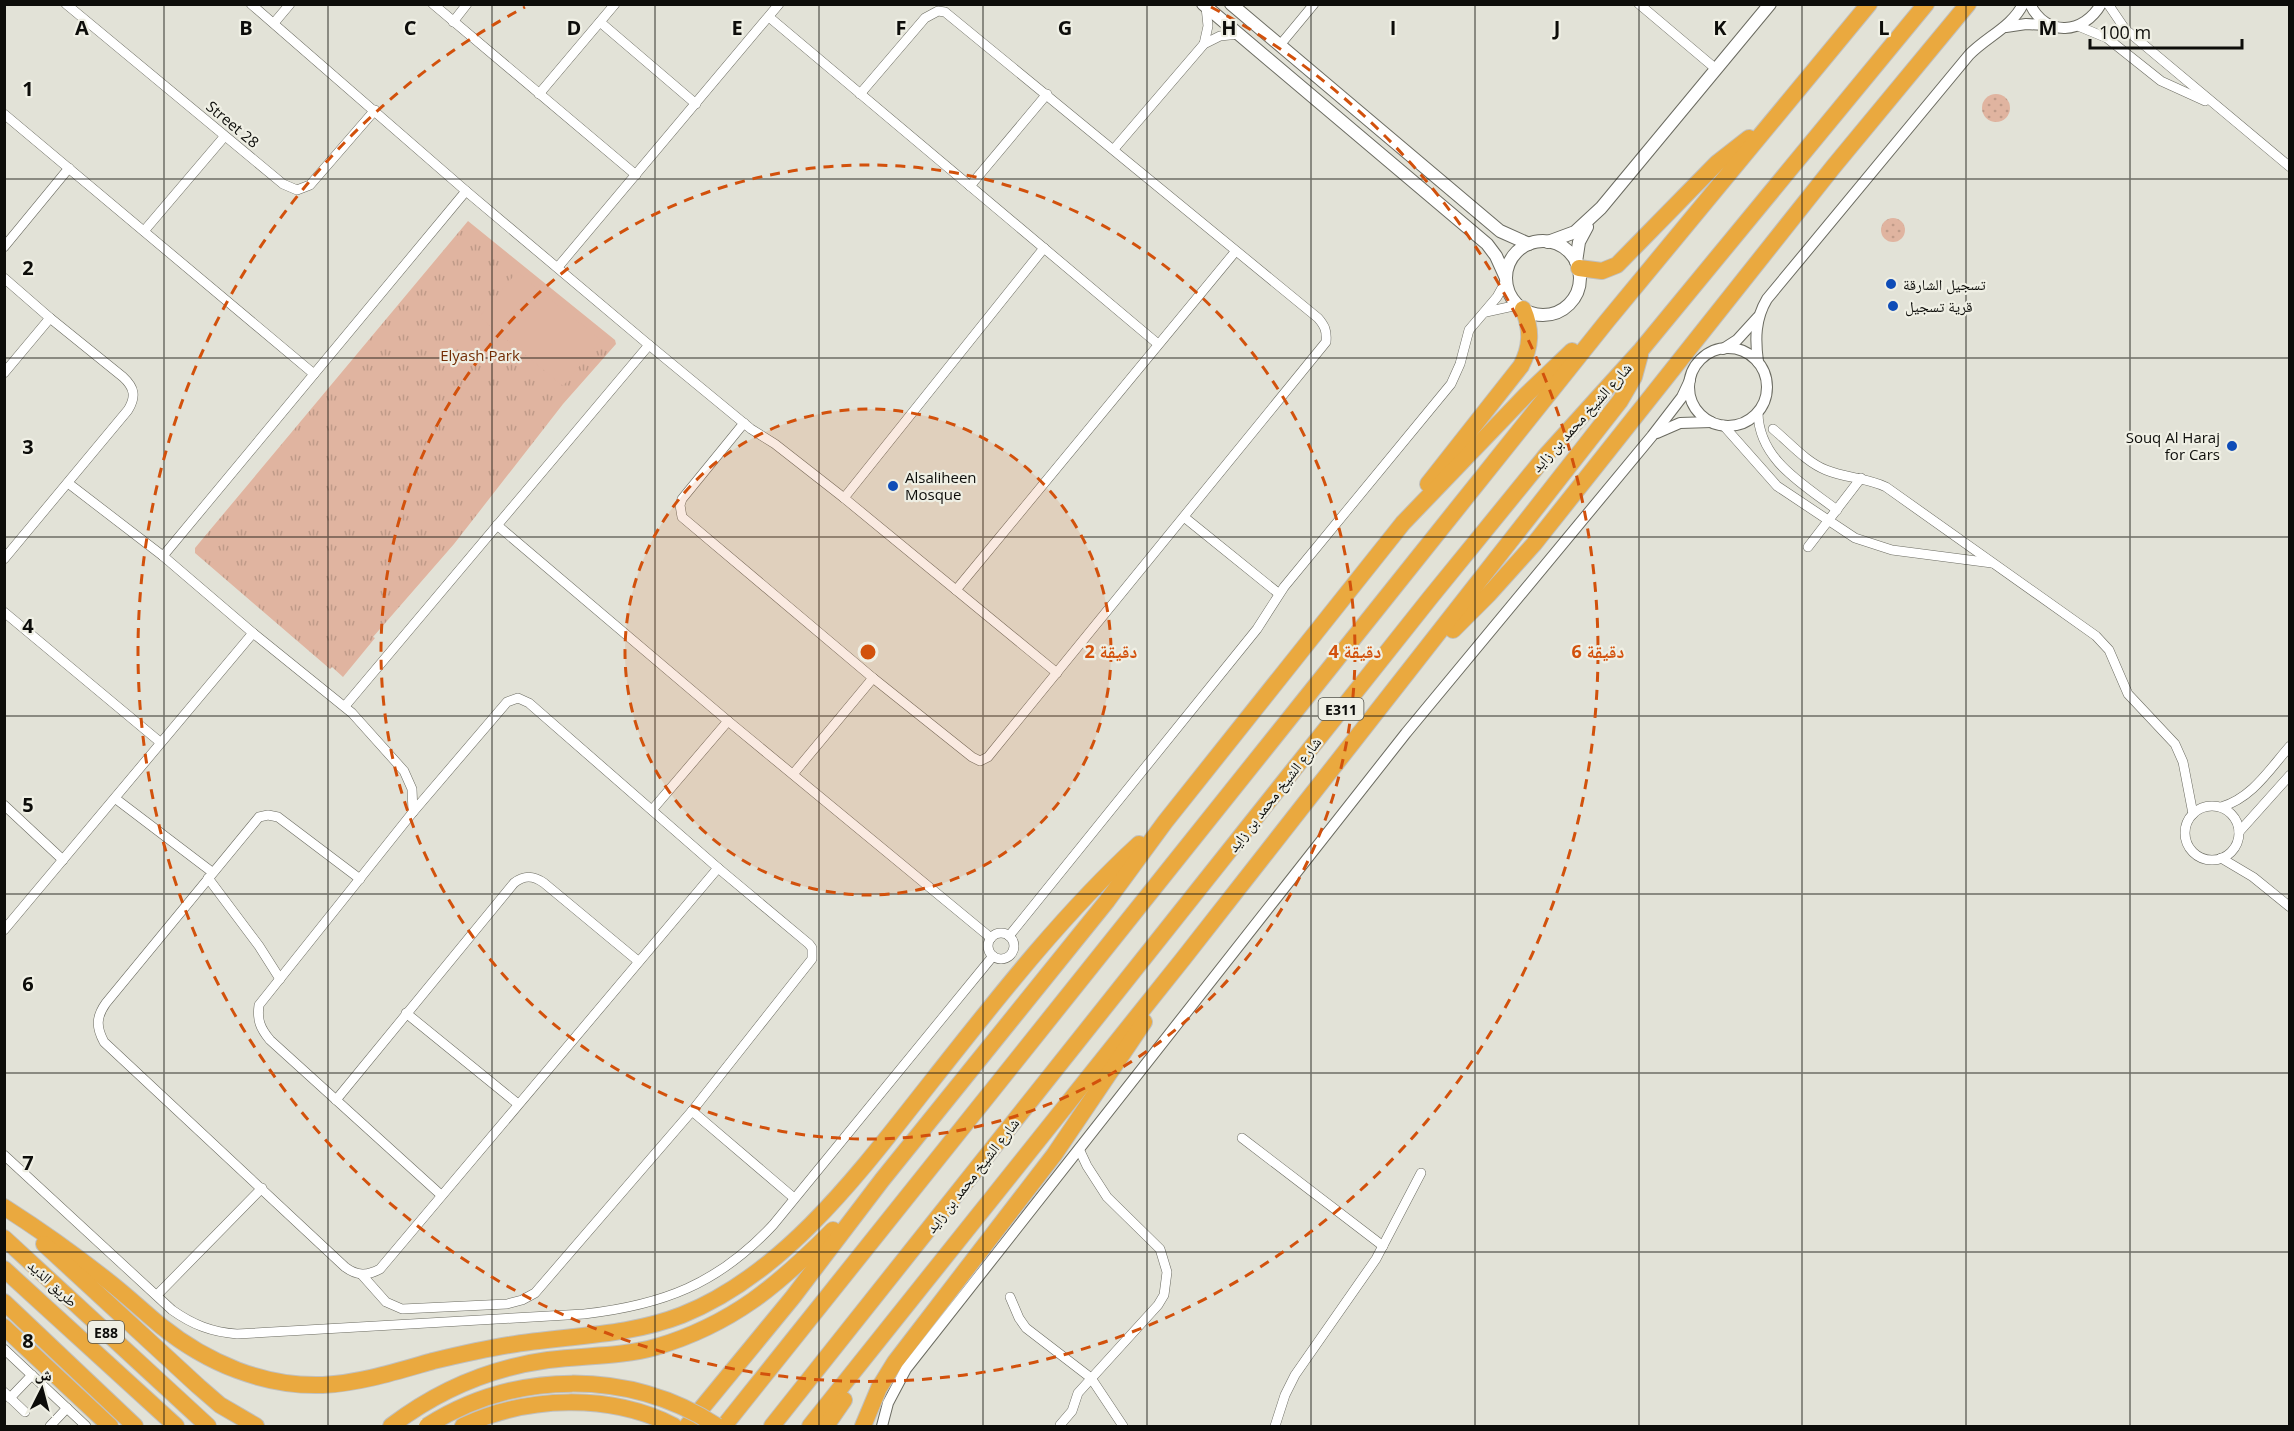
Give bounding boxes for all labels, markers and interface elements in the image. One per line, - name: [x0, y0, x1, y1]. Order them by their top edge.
- scale bar: [2090, 12, 2242, 50]
- text: A: [75, 14, 89, 41]
- text: B: [239, 14, 253, 41]
- text: C: [404, 14, 417, 41]
- text: D: [567, 14, 581, 41]
- text: E: [731, 14, 743, 41]
- text: F: [896, 14, 906, 41]
- text: G: [1058, 14, 1072, 41]
- text: H: [1221, 14, 1237, 41]
- text: I: [1390, 14, 1396, 41]
- text: J: [1552, 14, 1560, 41]
- text: K: [1713, 14, 1727, 41]
- text: L: [1878, 14, 1890, 41]
- text: M: [2039, 14, 2057, 41]
- text: 100 m: [2099, 20, 2151, 44]
- text: 1: [22, 75, 34, 102]
- street label: Street 28: [202, 96, 264, 152]
- text: 2: [22, 254, 34, 281]
- place label: تسجيل الشارقة: [1903, 274, 1986, 295]
- marker: تسجيل الشارقة: [1884, 277, 1898, 291]
- place label: قرية تسجيل: [1905, 296, 1973, 317]
- marker: قرية تسجيل: [1886, 299, 1900, 313]
- park label: Elyash Park: [440, 345, 520, 365]
- street label: شارع الشيخ محمد بن زايد: [1526, 358, 1636, 477]
- place label: Souq Al Haraj for Cars: [2126, 427, 2220, 464]
- text: 3: [22, 433, 34, 460]
- marker: Souq Al Haraj for Cars: [2225, 439, 2239, 453]
- place label: Alsaliheen Mosque: [905, 467, 977, 504]
- marker: Alsaliheen Mosque: [886, 479, 900, 493]
- text: 4: [22, 612, 34, 639]
- text: 2 دقيقة: [1085, 639, 1138, 663]
- text: 4 دقيقة: [1329, 639, 1382, 663]
- text: 6 دقيقة: [1572, 639, 1625, 663]
- centre of rings: [858, 642, 878, 662]
- road number: E311: [1318, 698, 1364, 720]
- street label: شارع الشيخ محمد بن زايد: [1223, 732, 1326, 856]
- text: 5: [22, 791, 34, 818]
- text: 6: [22, 970, 34, 997]
- street label: شارع الشيخ محمد بن زايد: [921, 1113, 1024, 1237]
- text: 7: [22, 1149, 34, 1176]
- street label: طريق الذيد: [23, 1255, 82, 1312]
- road number: E88: [88, 1321, 124, 1343]
- text: 8: [22, 1327, 34, 1354]
- north arrow: [12, 1359, 72, 1419]
- text: ش: [34, 1362, 53, 1386]

